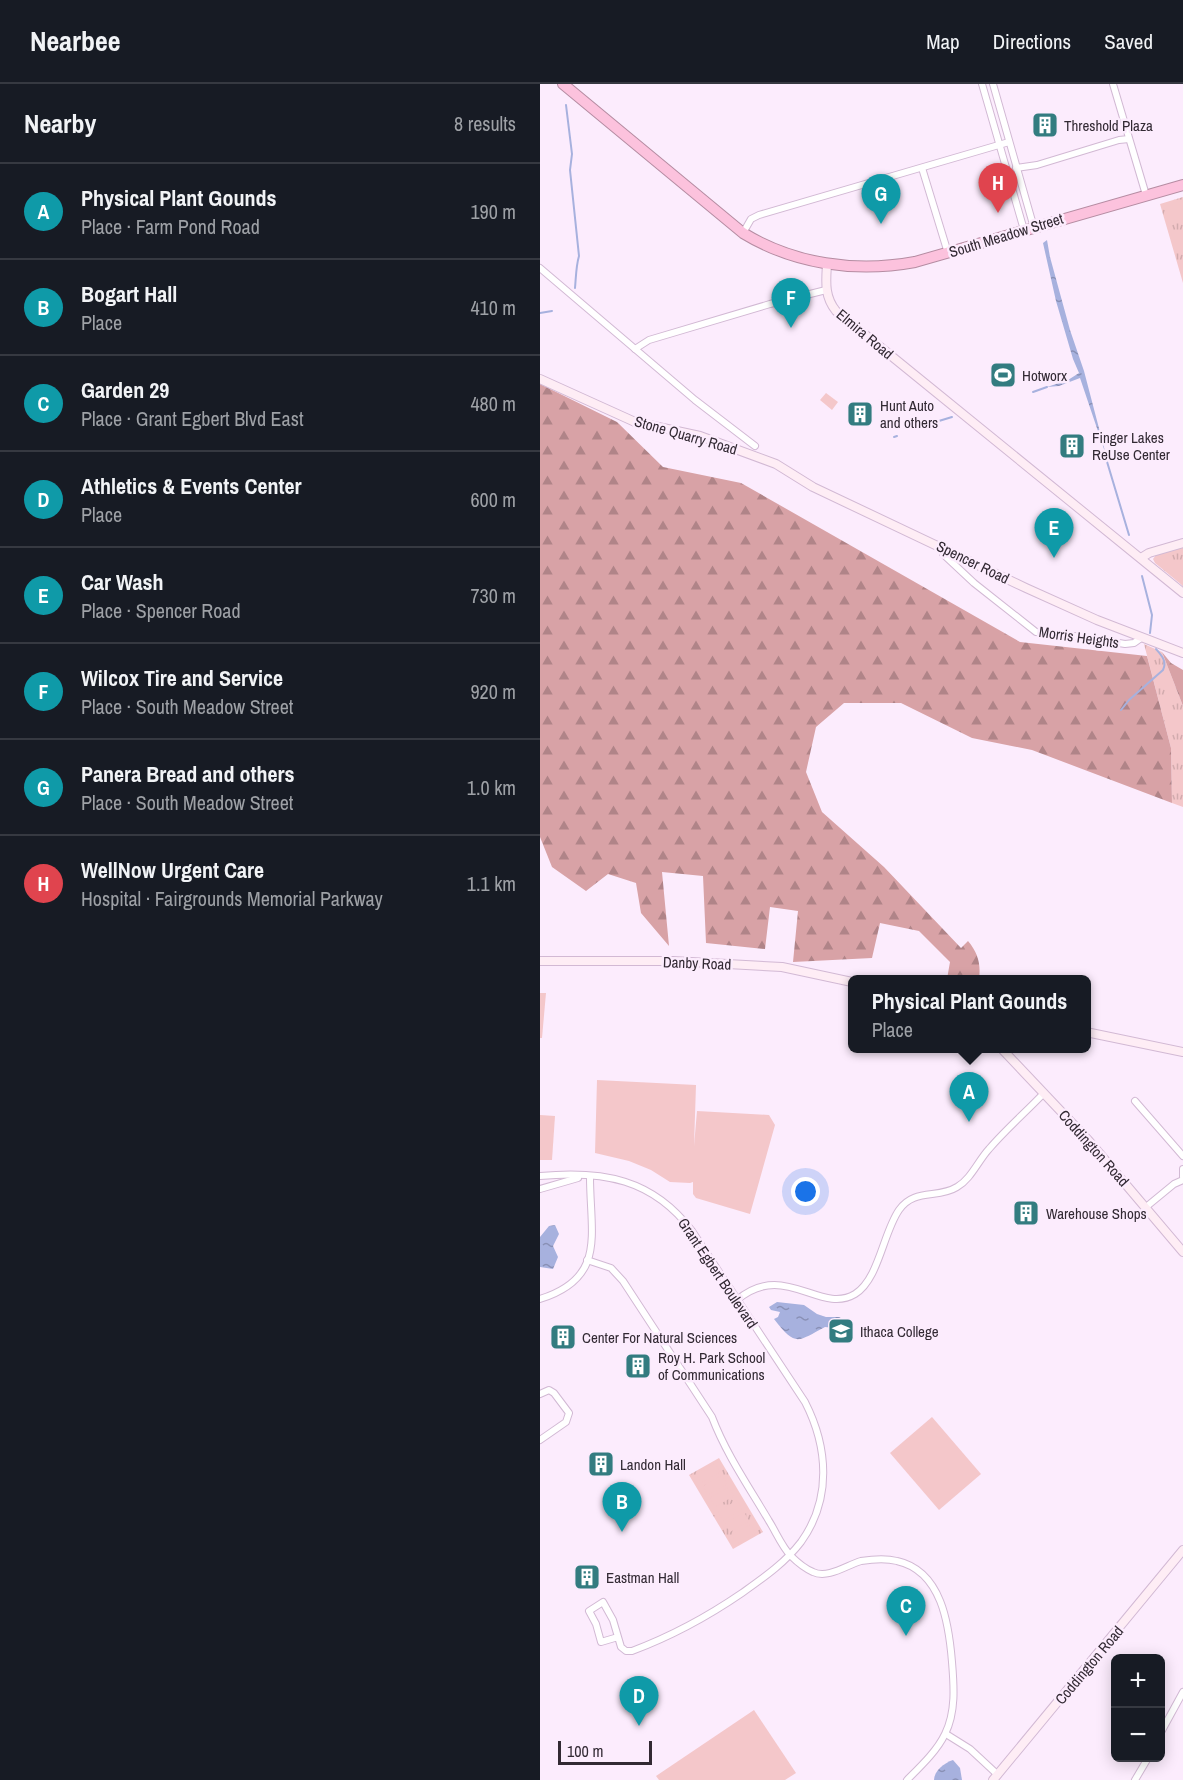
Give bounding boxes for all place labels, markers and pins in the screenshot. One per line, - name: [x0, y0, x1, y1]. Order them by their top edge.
- building icon: Threshold Plaza: [1030, 110, 1060, 140]
- place label: Threshold Plaza: [1064, 115, 1153, 136]
- pin: H: [978, 164, 1018, 213]
- pin: G: [862, 174, 900, 224]
- pin: F: [772, 278, 810, 328]
- sports icon: Hotworx: [988, 360, 1018, 390]
- place label: Hotworx: [1022, 365, 1068, 386]
- place label: Hunt Auto and others: [880, 395, 938, 433]
- building icon: Hunt Auto and others: [845, 399, 875, 429]
- place label: Finger Lakes ReUse Center: [1092, 427, 1170, 465]
- building icon: Finger Lakes ReUse Center: [1057, 431, 1087, 461]
- pin: E: [1034, 508, 1074, 558]
- pin: A: [950, 1072, 988, 1122]
- building icon: Warehouse Shops: [1011, 1198, 1041, 1228]
- place label: Warehouse Shops: [1046, 1203, 1147, 1224]
- school or university icon: Ithaca College: [826, 1316, 856, 1346]
- place label: Ithaca College: [860, 1321, 939, 1342]
- building icon: Center For Natural Sciences: [548, 1322, 578, 1352]
- place label: Center For Natural Sciences: [582, 1327, 737, 1348]
- place label: Roy H. Park School of Communications: [658, 1347, 765, 1385]
- building icon: Roy H. Park School of Communications: [623, 1351, 653, 1381]
- building icon: Landon Hall: [586, 1449, 616, 1479]
- place label: Landon Hall: [620, 1454, 686, 1475]
- pin: B: [602, 1482, 641, 1532]
- building icon: Eastman Hall: [572, 1562, 602, 1592]
- place label: Eastman Hall: [606, 1567, 679, 1588]
- pin: C: [886, 1586, 926, 1636]
- pin: D: [620, 1676, 658, 1726]

